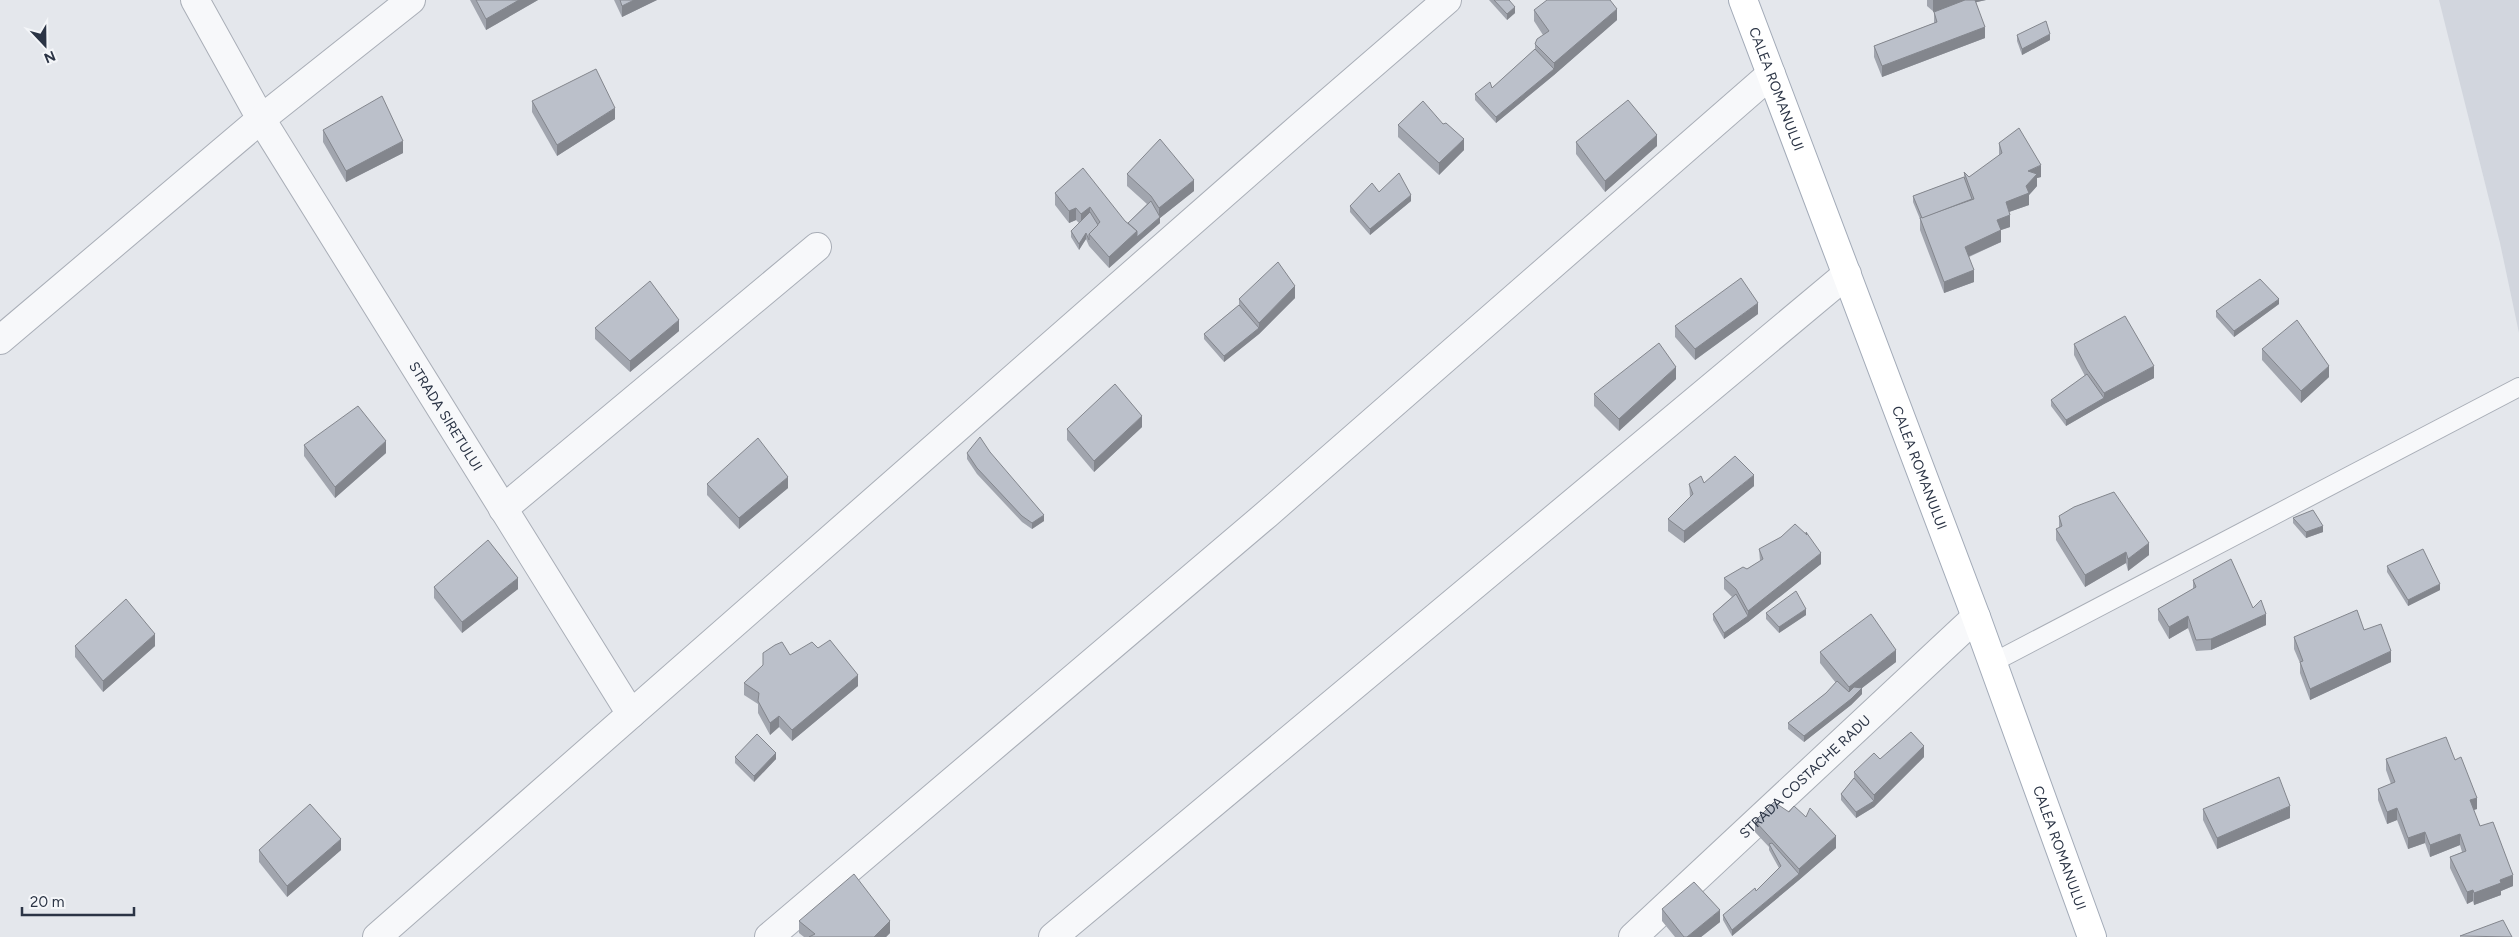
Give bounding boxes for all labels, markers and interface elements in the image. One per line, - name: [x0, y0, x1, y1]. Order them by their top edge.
- north arrow: [20, 20, 70, 70]
- street label: CALEA ROMANULUI: [1745, 25, 1808, 153]
- text: N: [41, 47, 58, 66]
- street label: STRADA SIRETULUI: [405, 358, 486, 474]
- street label: CALEA ROMANULUI: [1889, 404, 1951, 532]
- street label: STRADA COSTACHE RADU: [1736, 711, 1874, 842]
- street label: CALEA ROMANULUI: [2029, 783, 2090, 912]
- scale bar: [22, 884, 135, 916]
- text: 20 m: [30, 893, 64, 911]

